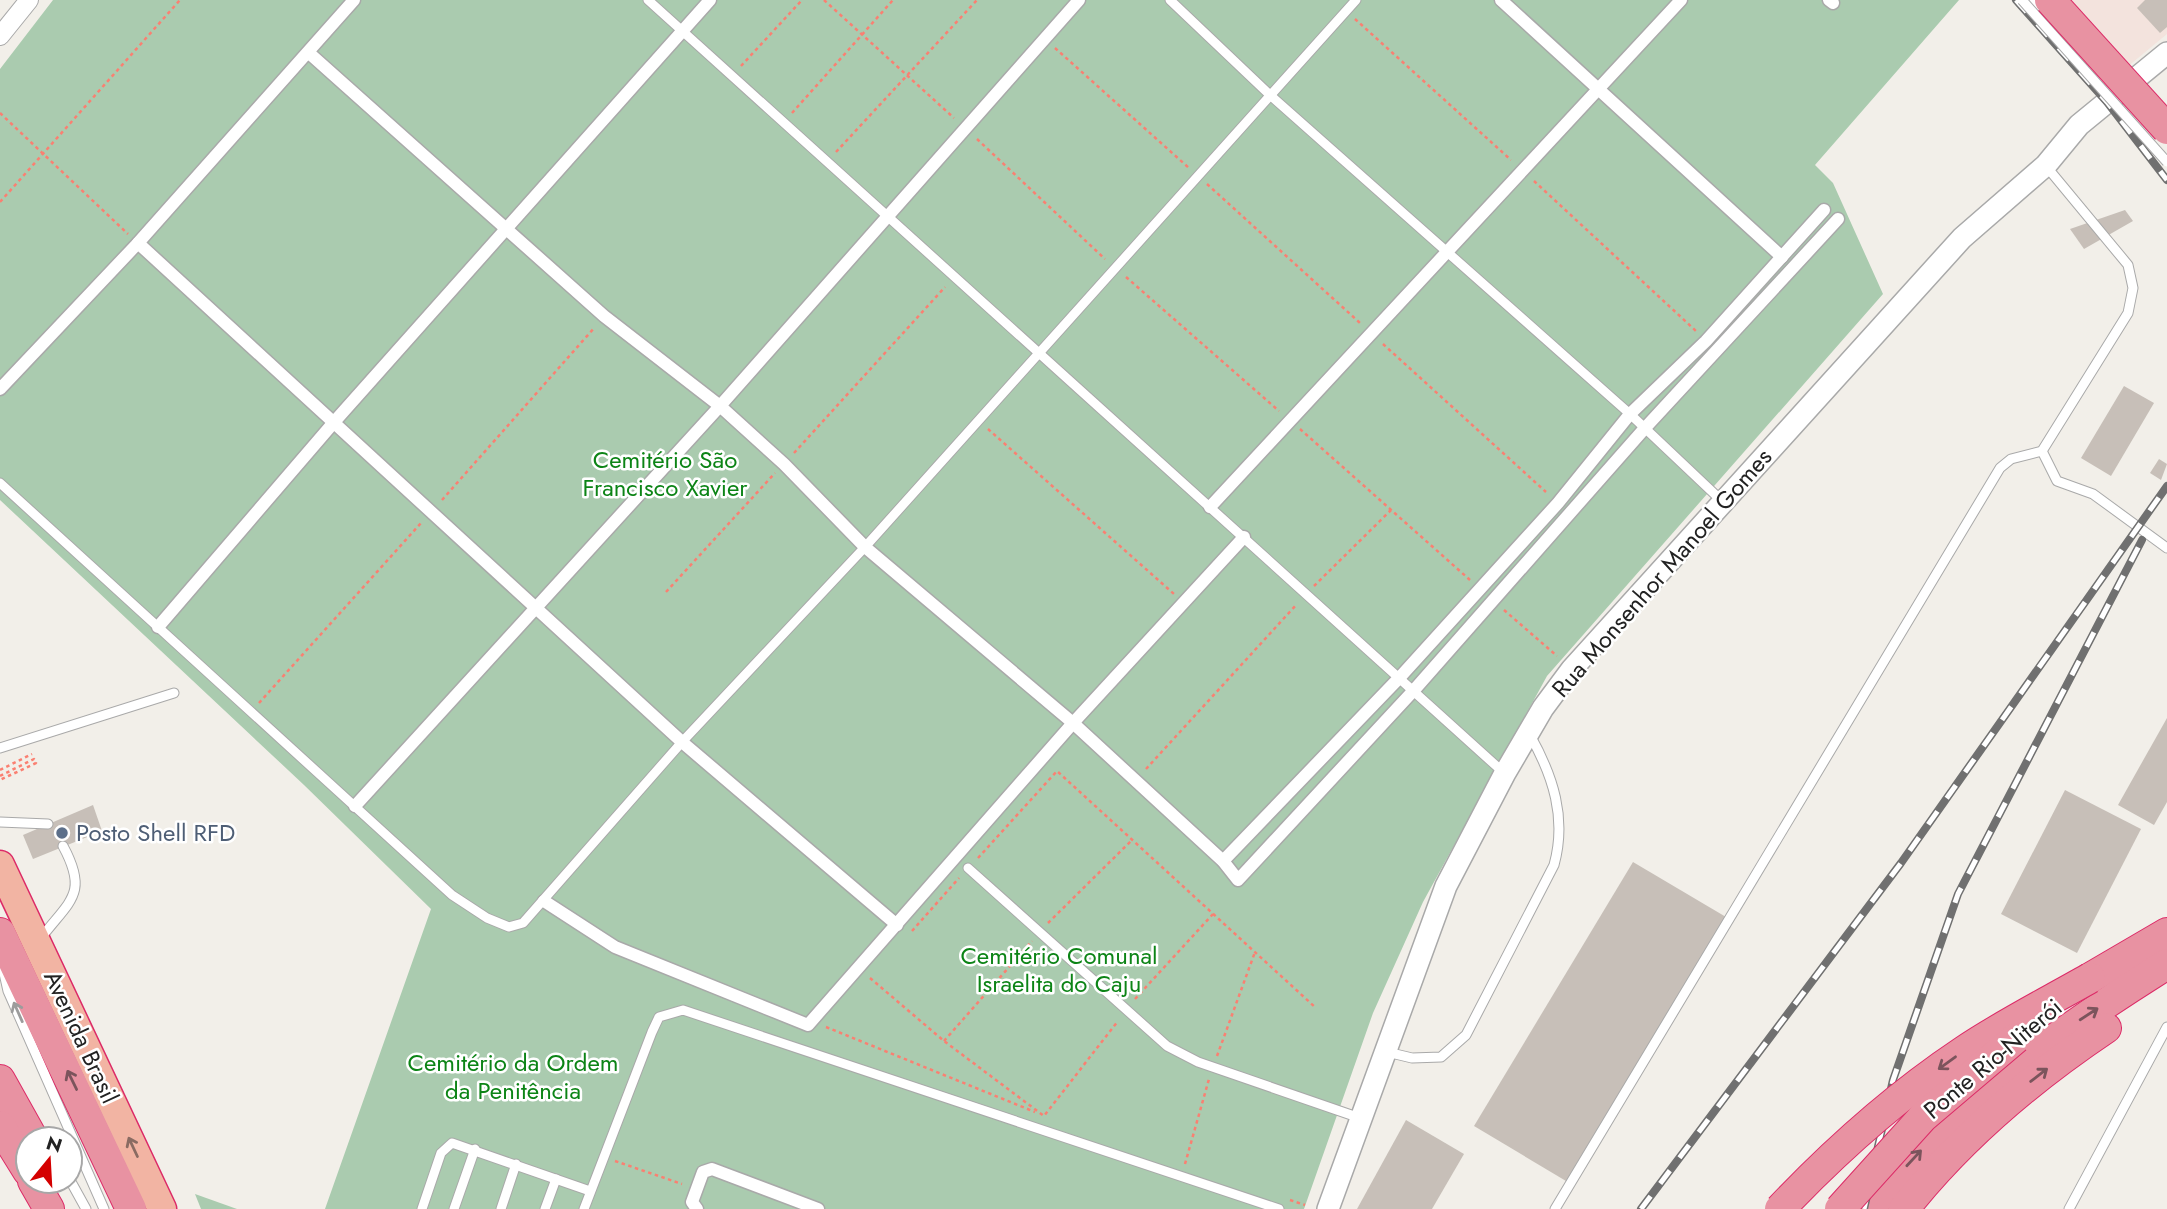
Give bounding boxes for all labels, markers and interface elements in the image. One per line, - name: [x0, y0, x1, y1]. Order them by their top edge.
- street label: Rua Monsenhor Manoel Gomes: [1543, 440, 1780, 705]
- park label: Cemitério São Francisco Xavier: [582, 442, 748, 505]
- place label: Posto Shell RFD: [76, 815, 235, 850]
- marker: Posto Shell RFD: [54, 825, 70, 841]
- park label: Cemitério Comunal Israelita do Caju: [960, 938, 1158, 1001]
- street label: Avenida Brasil: [35, 965, 128, 1109]
- street label: Ponte Rio-Niterói: [1916, 990, 2070, 1127]
- one-way arrow: [11, 1002, 24, 1023]
- one-way arrow: [2079, 1007, 2099, 1021]
- park label: Cemitério da Ordem da Penitência: [407, 1045, 619, 1108]
- one-way arrow: [1938, 1056, 1957, 1070]
- one-way arrow: [2030, 1068, 2048, 1083]
- one-way arrow: [65, 1070, 79, 1091]
- north arrow: [14, 1125, 84, 1195]
- text: N: [43, 1129, 65, 1159]
- one-way arrow: [126, 1137, 139, 1158]
- one-way arrow: [1906, 1150, 1923, 1167]

